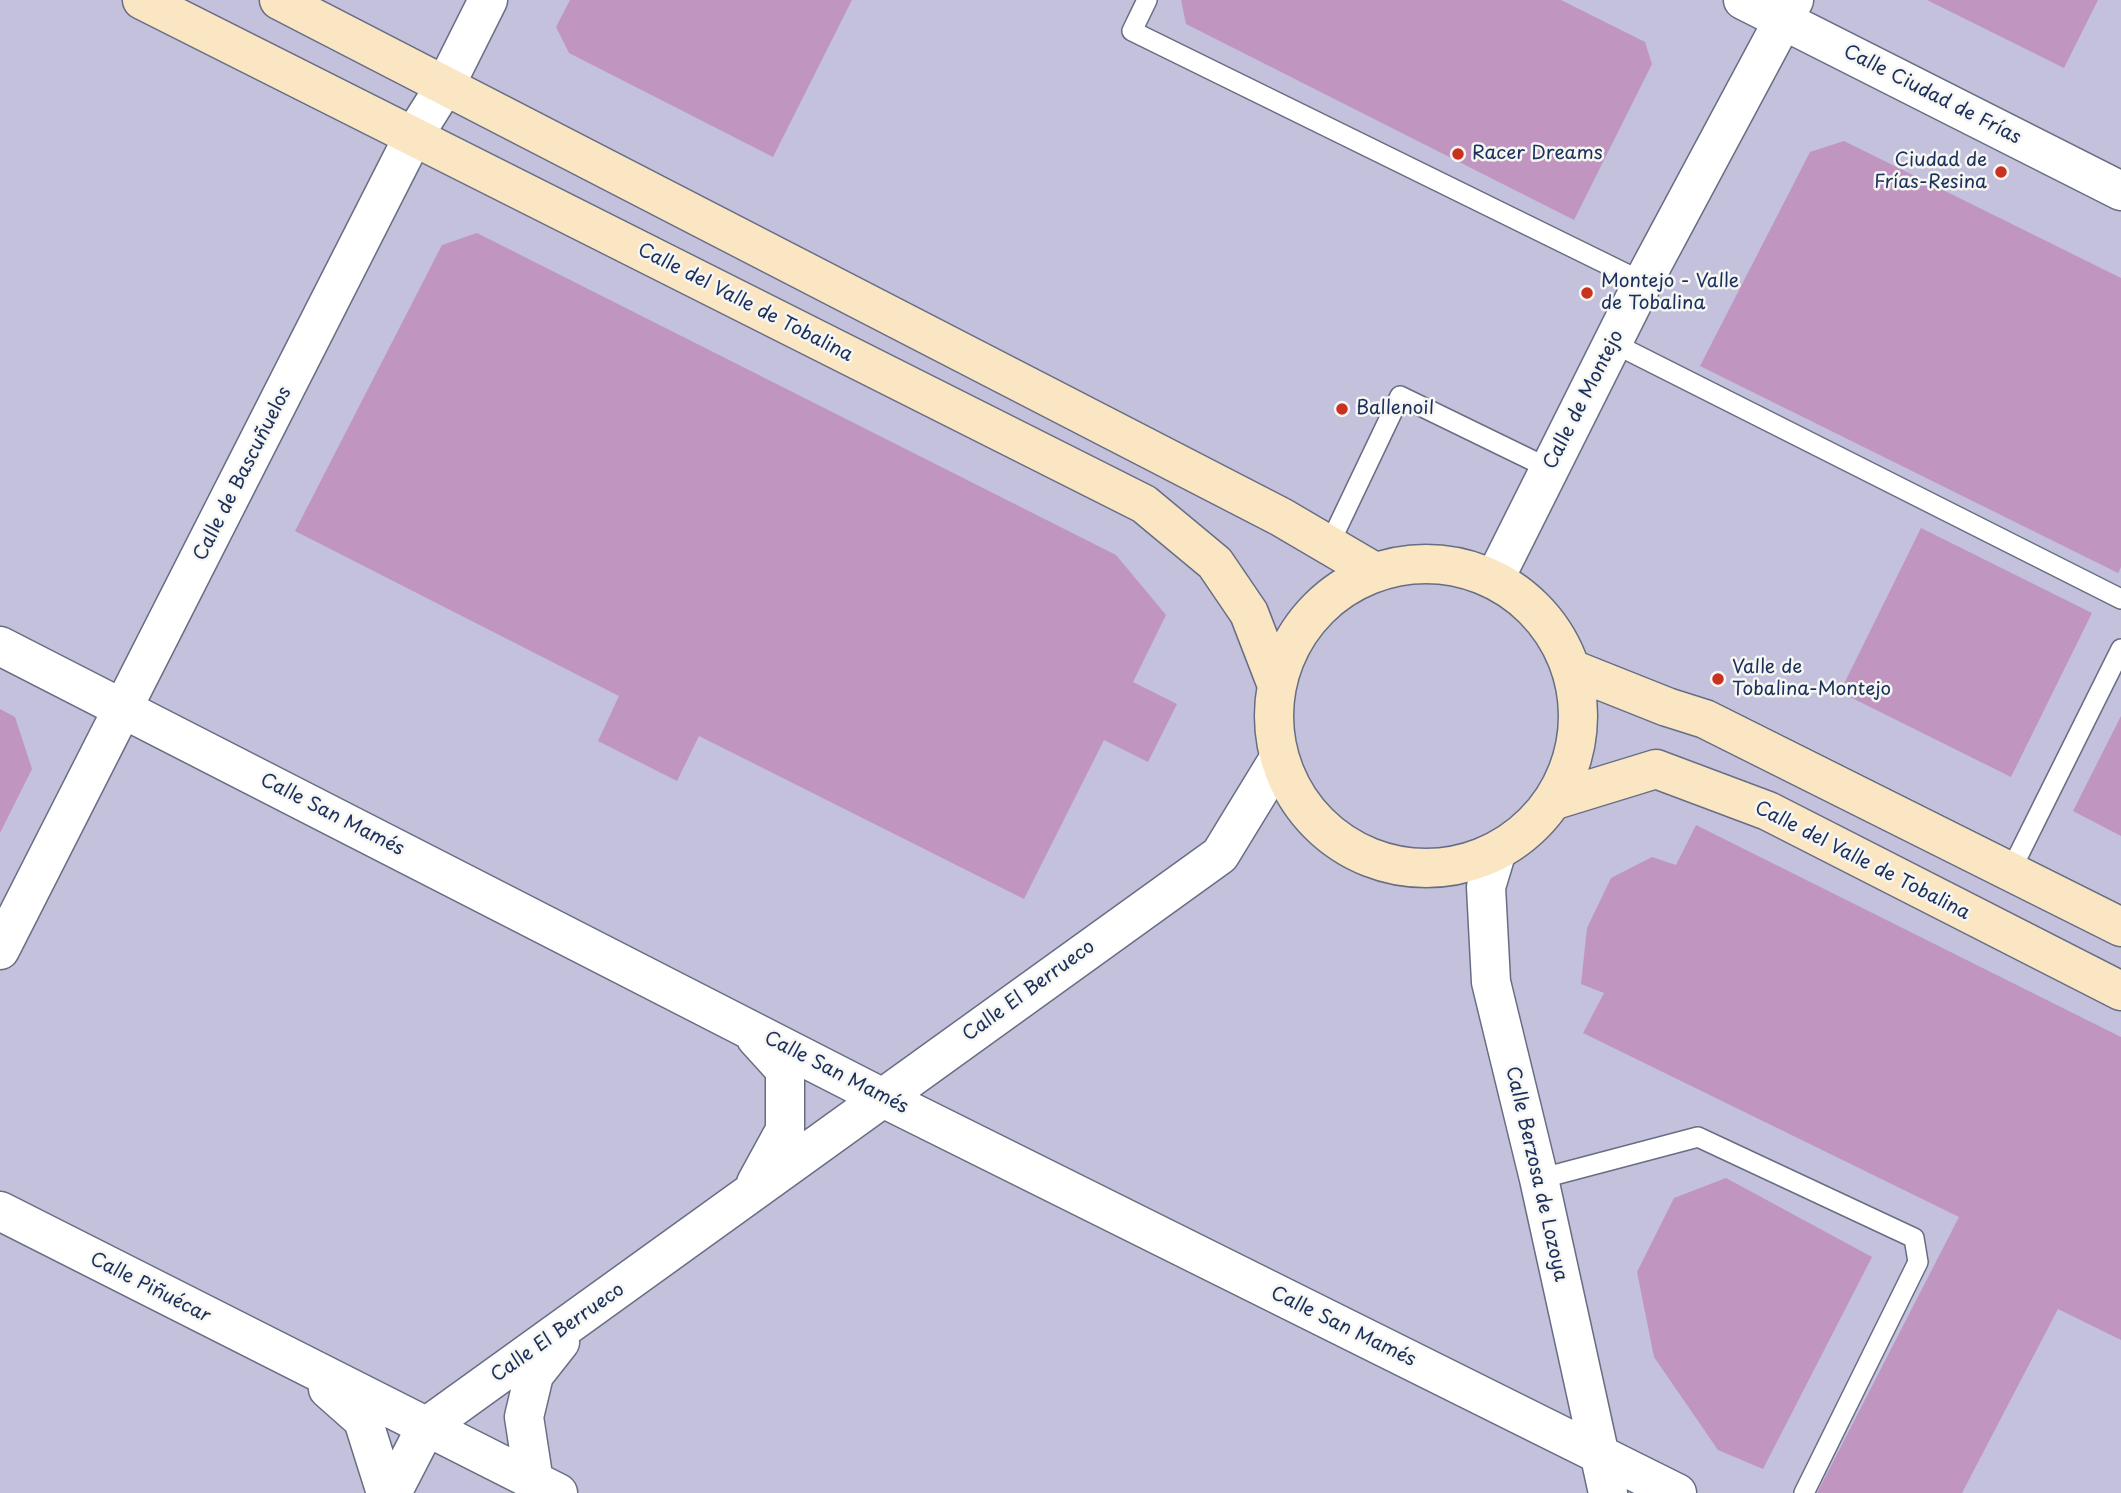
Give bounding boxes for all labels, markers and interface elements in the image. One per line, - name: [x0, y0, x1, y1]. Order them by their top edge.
- street label: Calle Ciudad de Frías: [1840, 40, 2024, 150]
- place label: Racer Dreams: [1472, 143, 1603, 165]
- marker: Racer Dreams: [1450, 146, 1466, 162]
- place label: Ciudad de Frías-Resina: [1874, 150, 1987, 194]
- marker: Ciudad de Frías-Resina: [1993, 164, 2009, 180]
- street label: Calle del Valle de Tobalina: [634, 239, 856, 367]
- place label: Montejo - Valle de Tobalina: [1601, 271, 1739, 315]
- marker: Montejo - Valle de Tobalina: [1579, 285, 1595, 301]
- street label: Calle de Montejo: [1539, 327, 1629, 473]
- street label: Calle de Bascuñuelos: [189, 383, 297, 565]
- place label: Ballenoil: [1356, 398, 1434, 420]
- marker: Ballenoil: [1334, 401, 1350, 417]
- place label: Valle de Tobalina-Montejo: [1732, 657, 1891, 701]
- marker: Valle de Tobalina-Montejo: [1710, 671, 1726, 687]
- street label: Calle San Mamés: [256, 769, 408, 861]
- street label: Calle del Valle de Tobalina: [1751, 797, 1973, 925]
- street label: Calle El Berrueco: [959, 935, 1099, 1047]
- street label: Calle San Mamés: [760, 1027, 912, 1119]
- street label: Calle Berzosa de Lozoya: [1500, 1064, 1572, 1284]
- street label: Calle Piñuécar: [86, 1248, 214, 1328]
- street label: Calle El Berrueco: [487, 1279, 629, 1387]
- street label: Calle San Mamés: [1267, 1282, 1419, 1372]

